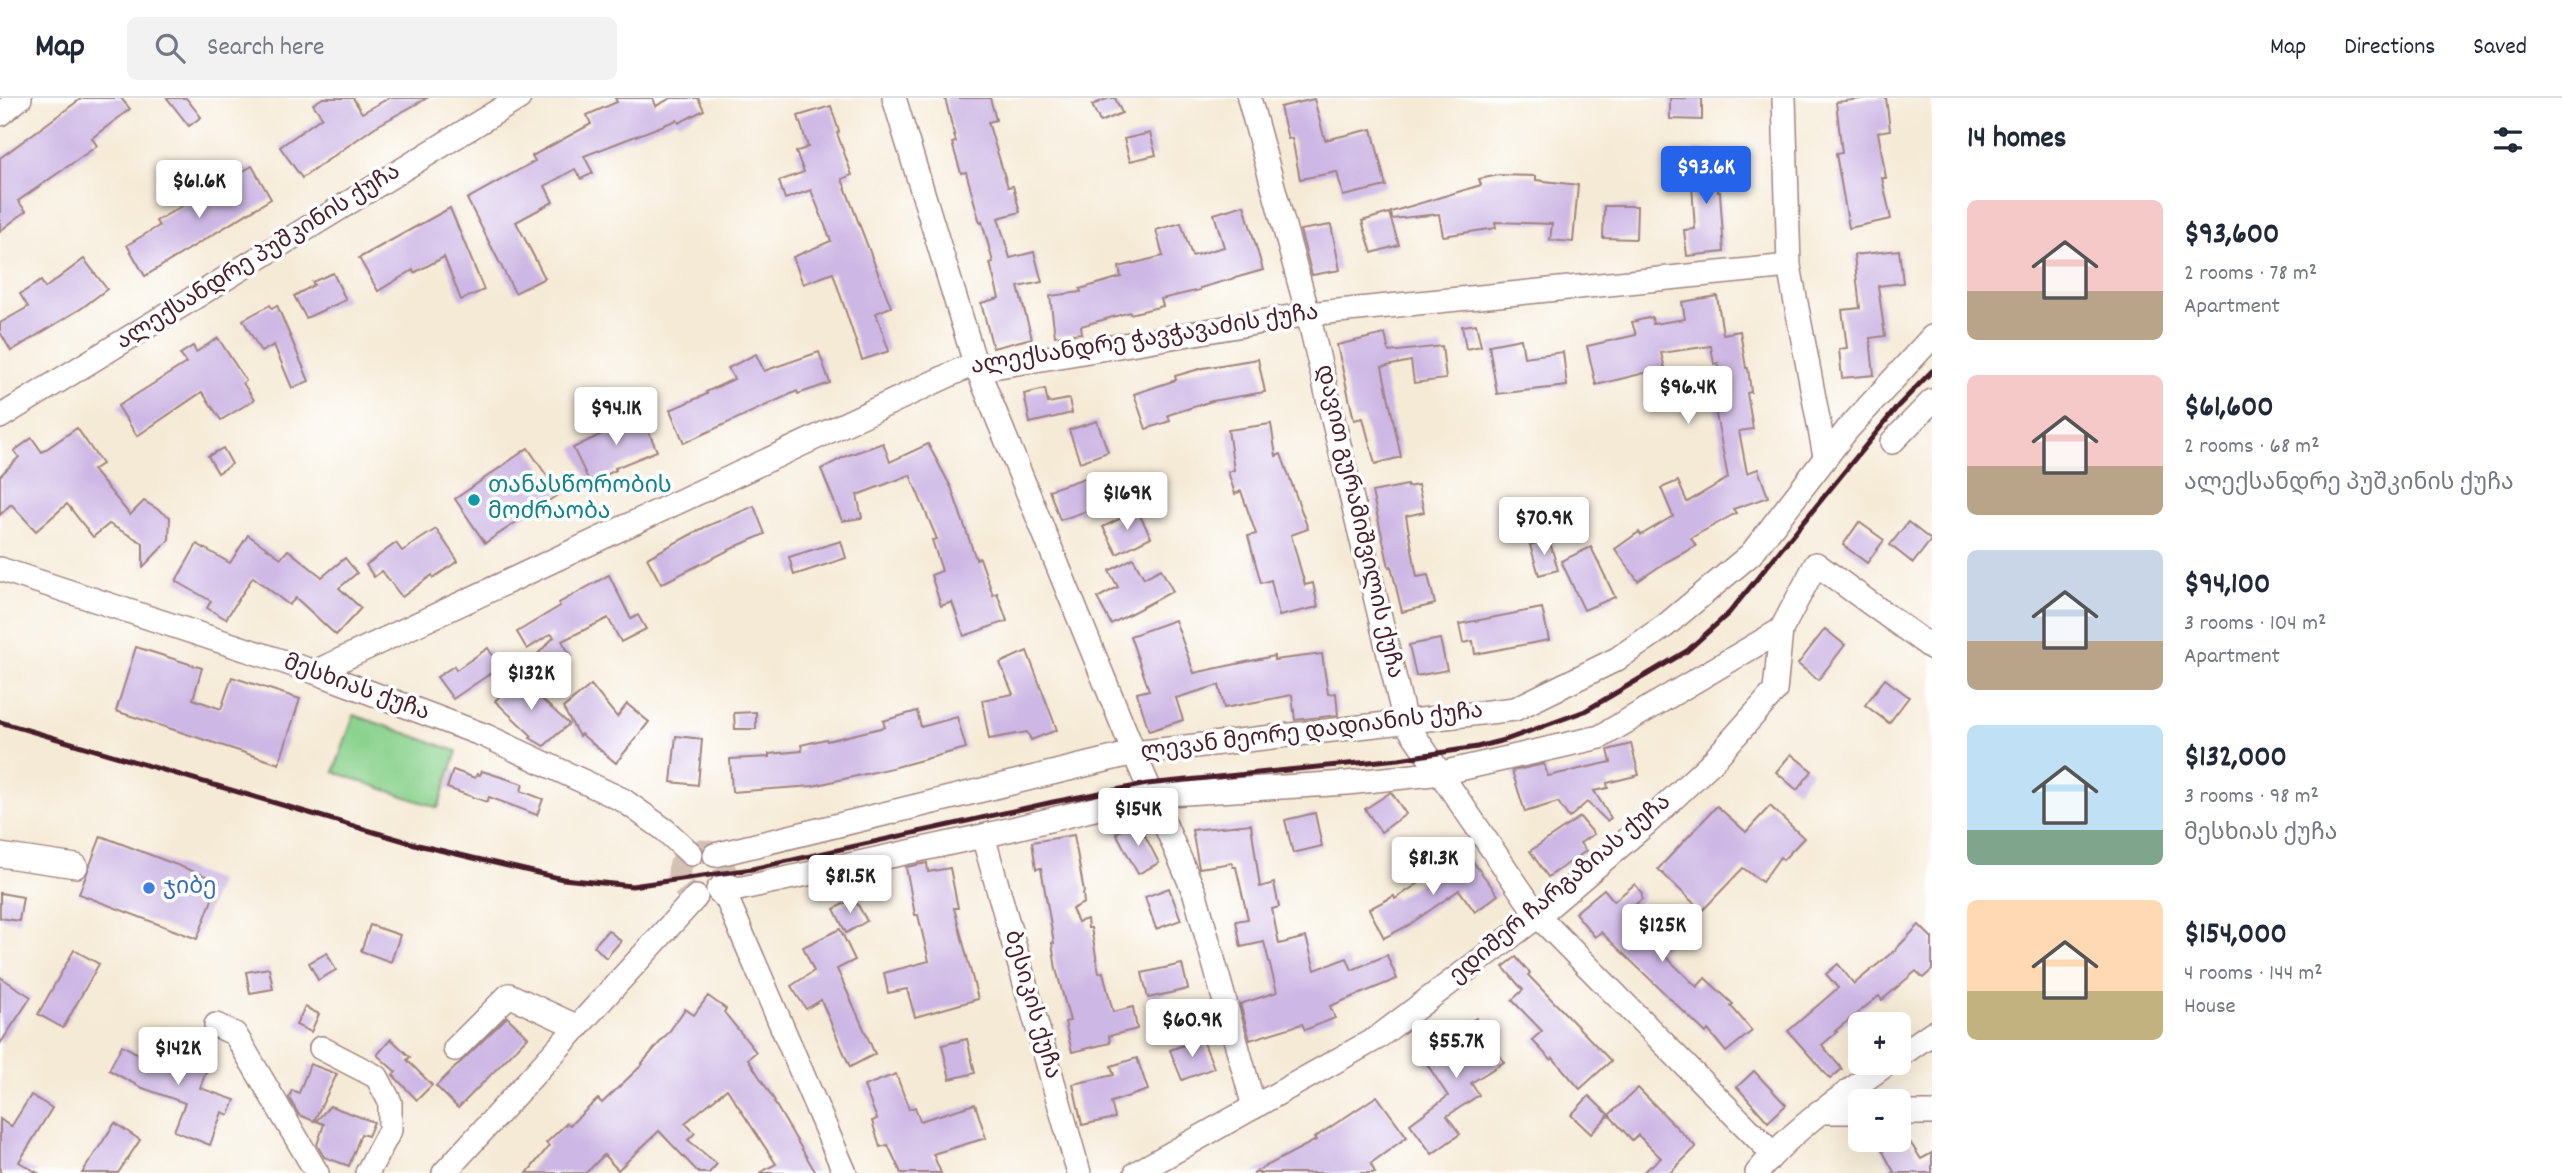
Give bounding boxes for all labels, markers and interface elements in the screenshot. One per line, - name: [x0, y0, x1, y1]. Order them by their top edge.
- search box: [127, 17, 617, 80]
- text: Map: [35, 25, 85, 72]
- icon: search: [151, 29, 189, 67]
- text: Search here: [207, 30, 325, 67]
- text: Map: [2270, 31, 2306, 65]
- text: Directions: [2344, 31, 2435, 65]
- text: Saved: [2473, 31, 2527, 65]
- text: 14 homes: [1967, 119, 2066, 162]
- icon: filters: [2489, 121, 2527, 159]
- pin: $93.6K: [1649, 146, 1763, 206]
- text: $93.6K: [1677, 152, 1735, 185]
- street label: ალექსანდრე პუშკინის ქუჩა: [111, 157, 407, 359]
- pin: $61.6K: [142, 160, 256, 220]
- text: $61.6K: [172, 166, 226, 199]
- text: $93,600: [2184, 215, 2279, 258]
- icon: home: [2023, 228, 2107, 312]
- text: 2 rooms · 78 m²: [2184, 258, 2317, 291]
- text: Apartment: [2184, 291, 2280, 324]
- street label: ალექსანდრე ჭავჭავაძის ქუჩა: [969, 297, 1321, 385]
- street label: დავით გურამიშვილის ქუჩა: [1306, 362, 1410, 682]
- pin: $96.4K: [1631, 366, 1745, 426]
- text: $96.4K: [1659, 372, 1717, 405]
- pin: $94.1K: [559, 388, 673, 447]
- text: $61,600: [2184, 388, 2274, 431]
- text: $94.1K: [590, 393, 642, 426]
- icon: home: [2023, 403, 2107, 487]
- text: 2 rooms · 68 m²: [2184, 431, 2320, 464]
- text: ალექსანდრე პუშკინის ქუჩა: [2184, 468, 2514, 501]
- place label: თანასწორობის მოძრაობა: [488, 471, 672, 530]
- pin: $169K: [1078, 472, 1176, 532]
- text: $169K: [1102, 478, 1152, 511]
- marker: თანასწორობის მოძრაობა: [466, 492, 482, 508]
- pin: $70.9K: [1487, 498, 1601, 557]
- text: $70.9K: [1515, 503, 1573, 536]
- text: $94,100: [2184, 565, 2270, 608]
- icon: home: [2023, 578, 2107, 662]
- text: 3 rooms · 104 m²: [2184, 608, 2326, 641]
- text: Apartment: [2184, 641, 2280, 674]
- street label: მესხიას ქუჩა: [278, 647, 434, 731]
- pin: $132K: [482, 652, 580, 712]
- text: $132K: [507, 658, 555, 691]
- street label: ლევან მეორე დადიანის ქუჩა: [1139, 696, 1485, 770]
- text: $132,000: [2184, 738, 2287, 781]
- icon: home: [2023, 753, 2107, 837]
- text: 3 rooms · 98 m²: [2184, 781, 2319, 814]
- street label: ედიშერ ჩარგაზიას ქუჩა: [1443, 787, 1679, 993]
- pin: $154K: [1089, 788, 1187, 848]
- text: $154K: [1114, 794, 1162, 827]
- text: მესხიას ქუჩა: [2184, 818, 2337, 851]
- pin: $81.3K: [1376, 838, 1490, 897]
- text: $81.3K: [1408, 843, 1458, 876]
- pin: $81.5K: [793, 856, 907, 915]
- text: $81.5K: [824, 861, 876, 894]
- place label: ჯიბე: [163, 872, 216, 905]
- marker: ჯიბე: [141, 880, 157, 896]
- pin: $125K: [1613, 904, 1711, 964]
- text: $125K: [1638, 910, 1686, 943]
- text: $154,000: [2184, 915, 2287, 958]
- street label: ბესიკის ქუჩა: [994, 927, 1068, 1083]
- icon: home: [2023, 928, 2107, 1012]
- text: 4 rooms · 144 m²: [2184, 958, 2323, 991]
- text: House: [2184, 991, 2236, 1024]
- pin: $60.9K: [1135, 1000, 1249, 1059]
- text: $60.9K: [1162, 1005, 1222, 1038]
- map controls: [1848, 1012, 1911, 1152]
- button: +: [1848, 1012, 1911, 1075]
- pin: $55.7K: [1399, 1020, 1513, 1080]
- text: $55.7K: [1428, 1026, 1484, 1059]
- pin: $142K: [129, 1028, 227, 1087]
- text: $142K: [155, 1033, 201, 1066]
- button: −: [1848, 1089, 1911, 1152]

